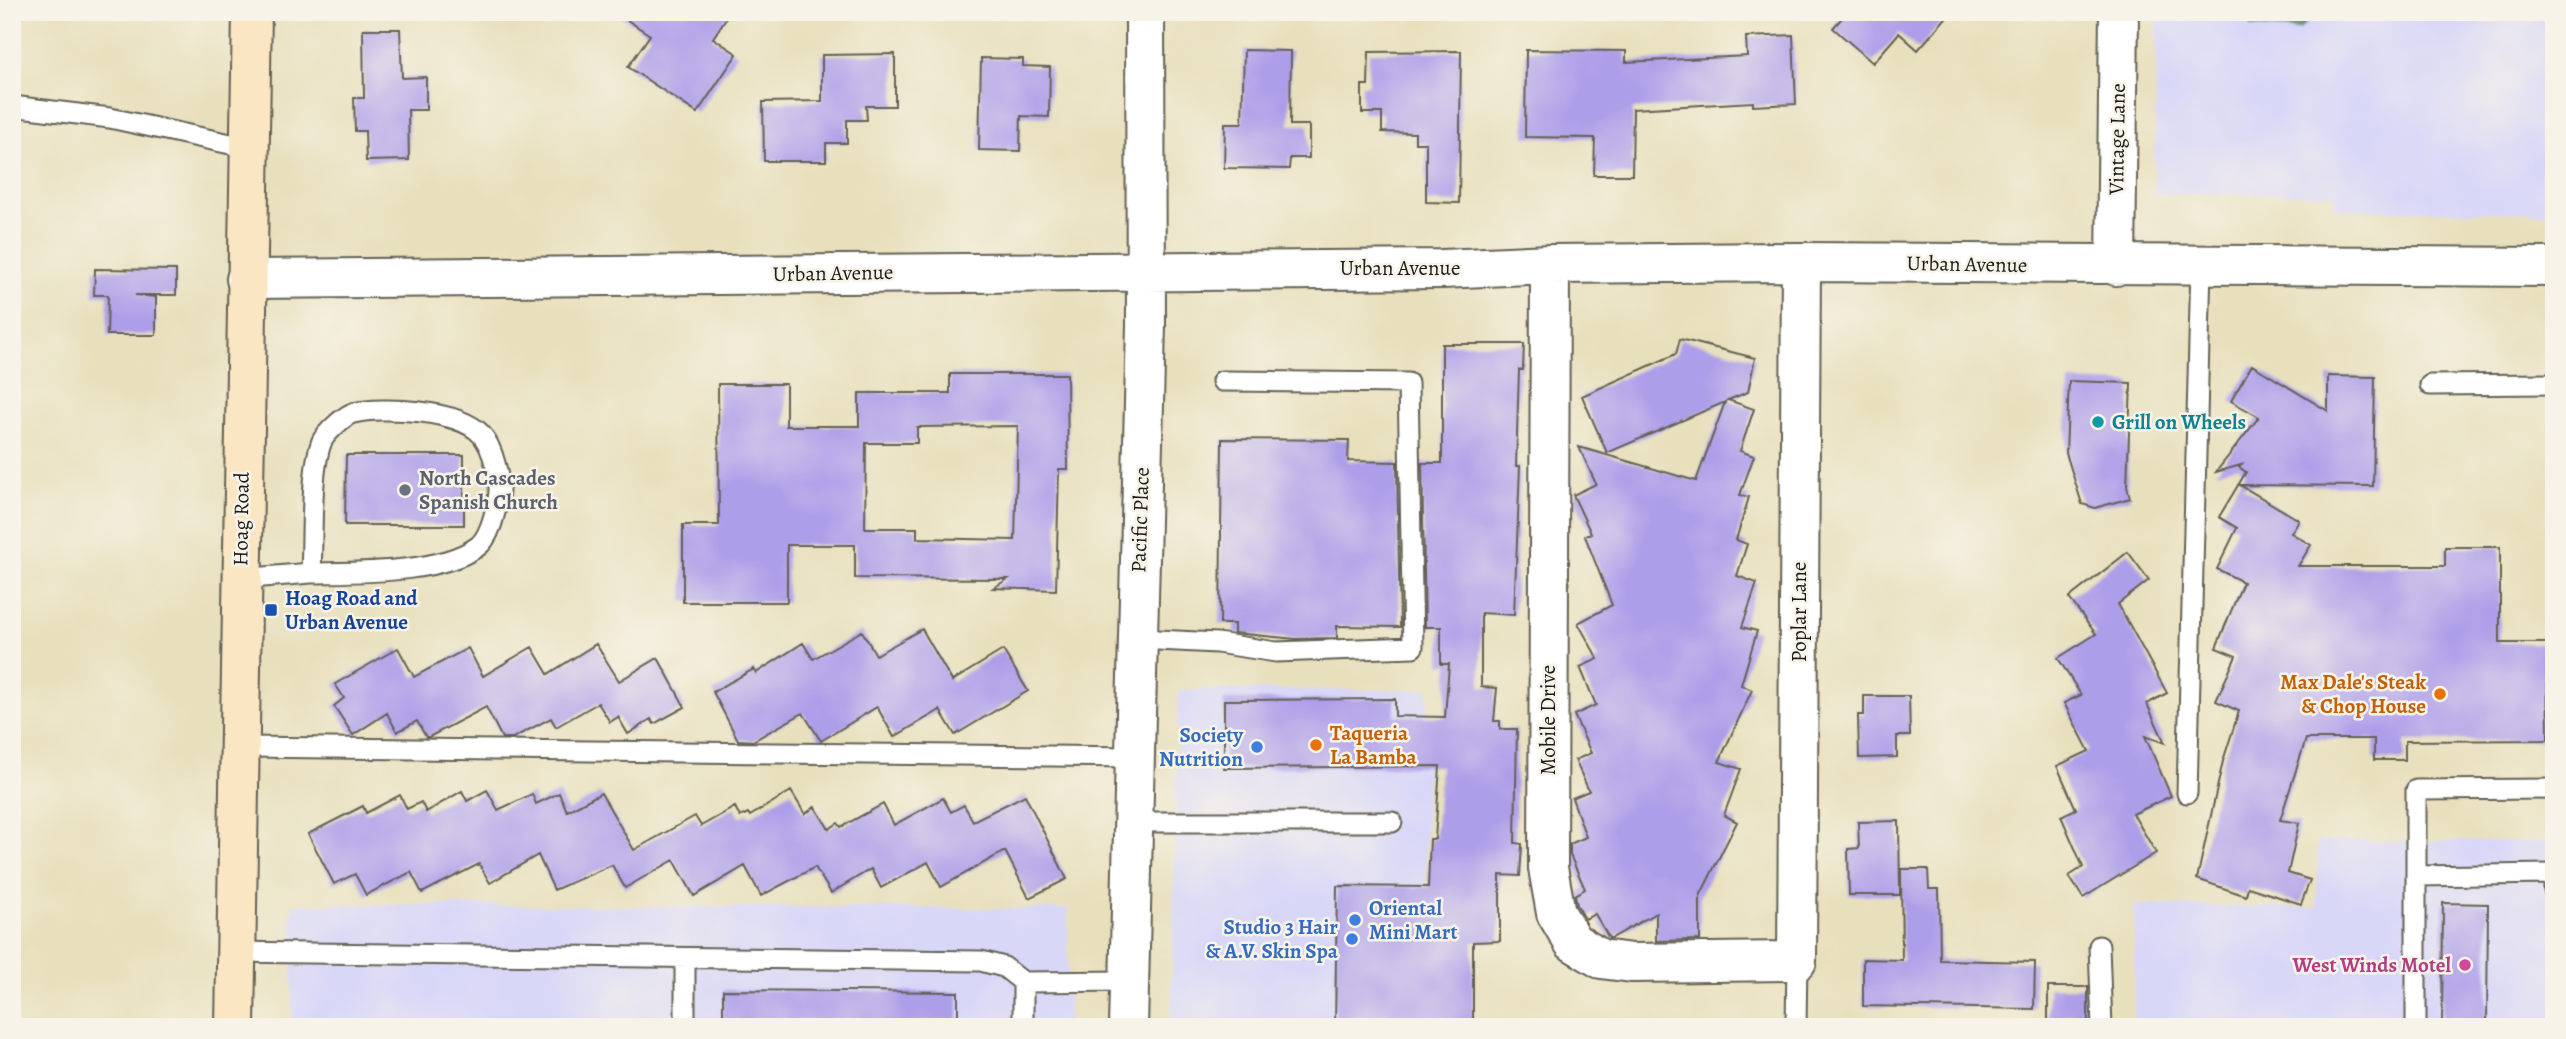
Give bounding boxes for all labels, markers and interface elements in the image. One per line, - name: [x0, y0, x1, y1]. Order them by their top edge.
- street label: Vintage Lane: [2102, 83, 2132, 196]
- street label: Urban Avenue: [1906, 249, 2028, 279]
- street label: Urban Avenue: [1340, 254, 1460, 282]
- street label: Urban Avenue: [772, 258, 894, 288]
- place label: Grill on Wheels: [2112, 408, 2246, 436]
- marker: Grill on Wheels: [2090, 414, 2106, 430]
- place label: North Cascades Spanish Church: [419, 464, 558, 516]
- street label: Pacific Place: [1124, 467, 1156, 573]
- street label: Hoag Road: [226, 471, 256, 566]
- marker: North Cascades Spanish Church: [397, 482, 413, 498]
- street label: Poplar Lane: [1785, 562, 1813, 662]
- place label: Hoag Road and Urban Avenue: [285, 584, 418, 636]
- marker: Hoag Road and Urban Avenue: [263, 602, 279, 618]
- street label: Mobile Drive: [1534, 665, 1562, 775]
- place label: Max Dale's Steak & Chop House: [2280, 668, 2426, 720]
- marker: Max Dale's Steak & Chop House: [2432, 686, 2448, 702]
- place label: Taqueria La Bamba: [1330, 719, 1418, 771]
- place label: Society Nutrition: [1159, 721, 1244, 773]
- marker: Taqueria La Bamba: [1308, 737, 1324, 753]
- marker: Society Nutrition: [1249, 739, 1265, 755]
- place label: Oriental Mini Mart: [1369, 894, 1457, 946]
- marker: Oriental Mini Mart: [1347, 912, 1363, 928]
- place label: Studio 3 Hair & A.V. Skin Spa: [1206, 913, 1339, 965]
- marker: Studio 3 Hair & A.V. Skin Spa: [1344, 931, 1360, 947]
- place label: West Winds Motel: [2291, 951, 2451, 979]
- marker: West Winds Motel: [2457, 957, 2473, 973]

